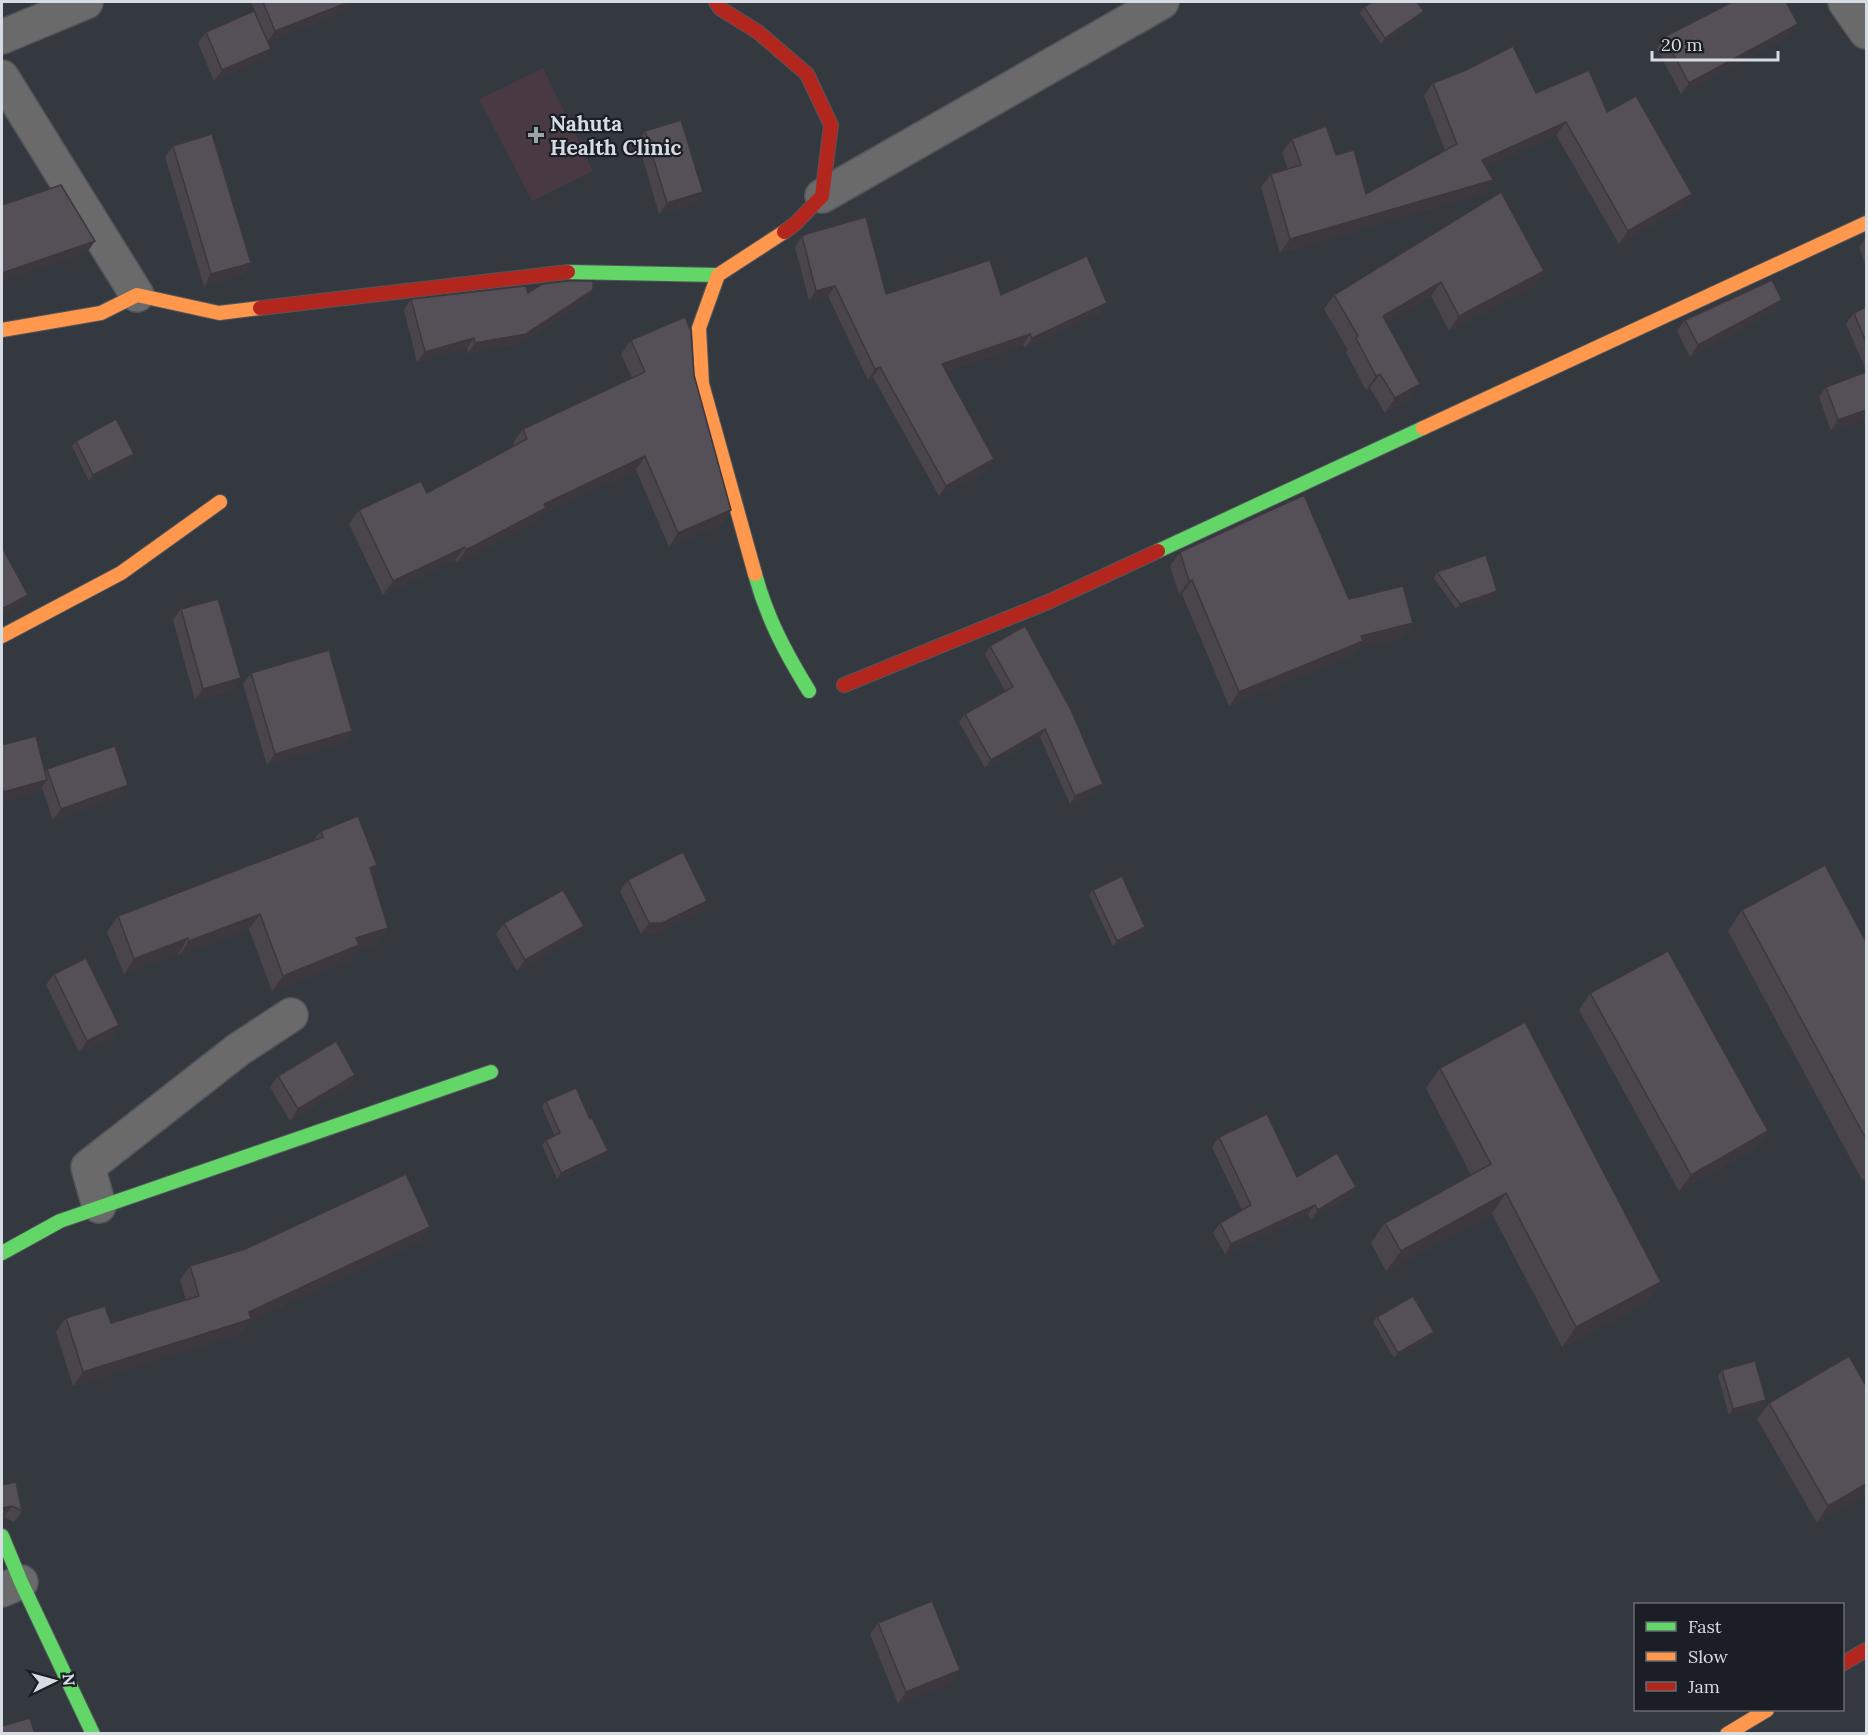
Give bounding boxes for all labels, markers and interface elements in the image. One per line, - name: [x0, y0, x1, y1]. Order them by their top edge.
- scale bar: [1652, 24, 1778, 62]
- text: 20 m: [1661, 33, 1703, 56]
- place label: Nahuta Health Clinic: [550, 110, 682, 161]
- marker: Nahuta Health Clinic: [527, 126, 545, 144]
- legend: [1634, 1603, 1844, 1711]
- text: Fast: [1688, 1615, 1722, 1638]
- text: Slow: [1688, 1645, 1728, 1668]
- north arrow: [24, 1651, 84, 1711]
- text: N: [58, 1673, 79, 1687]
- text: Jam: [1687, 1675, 1720, 1698]

